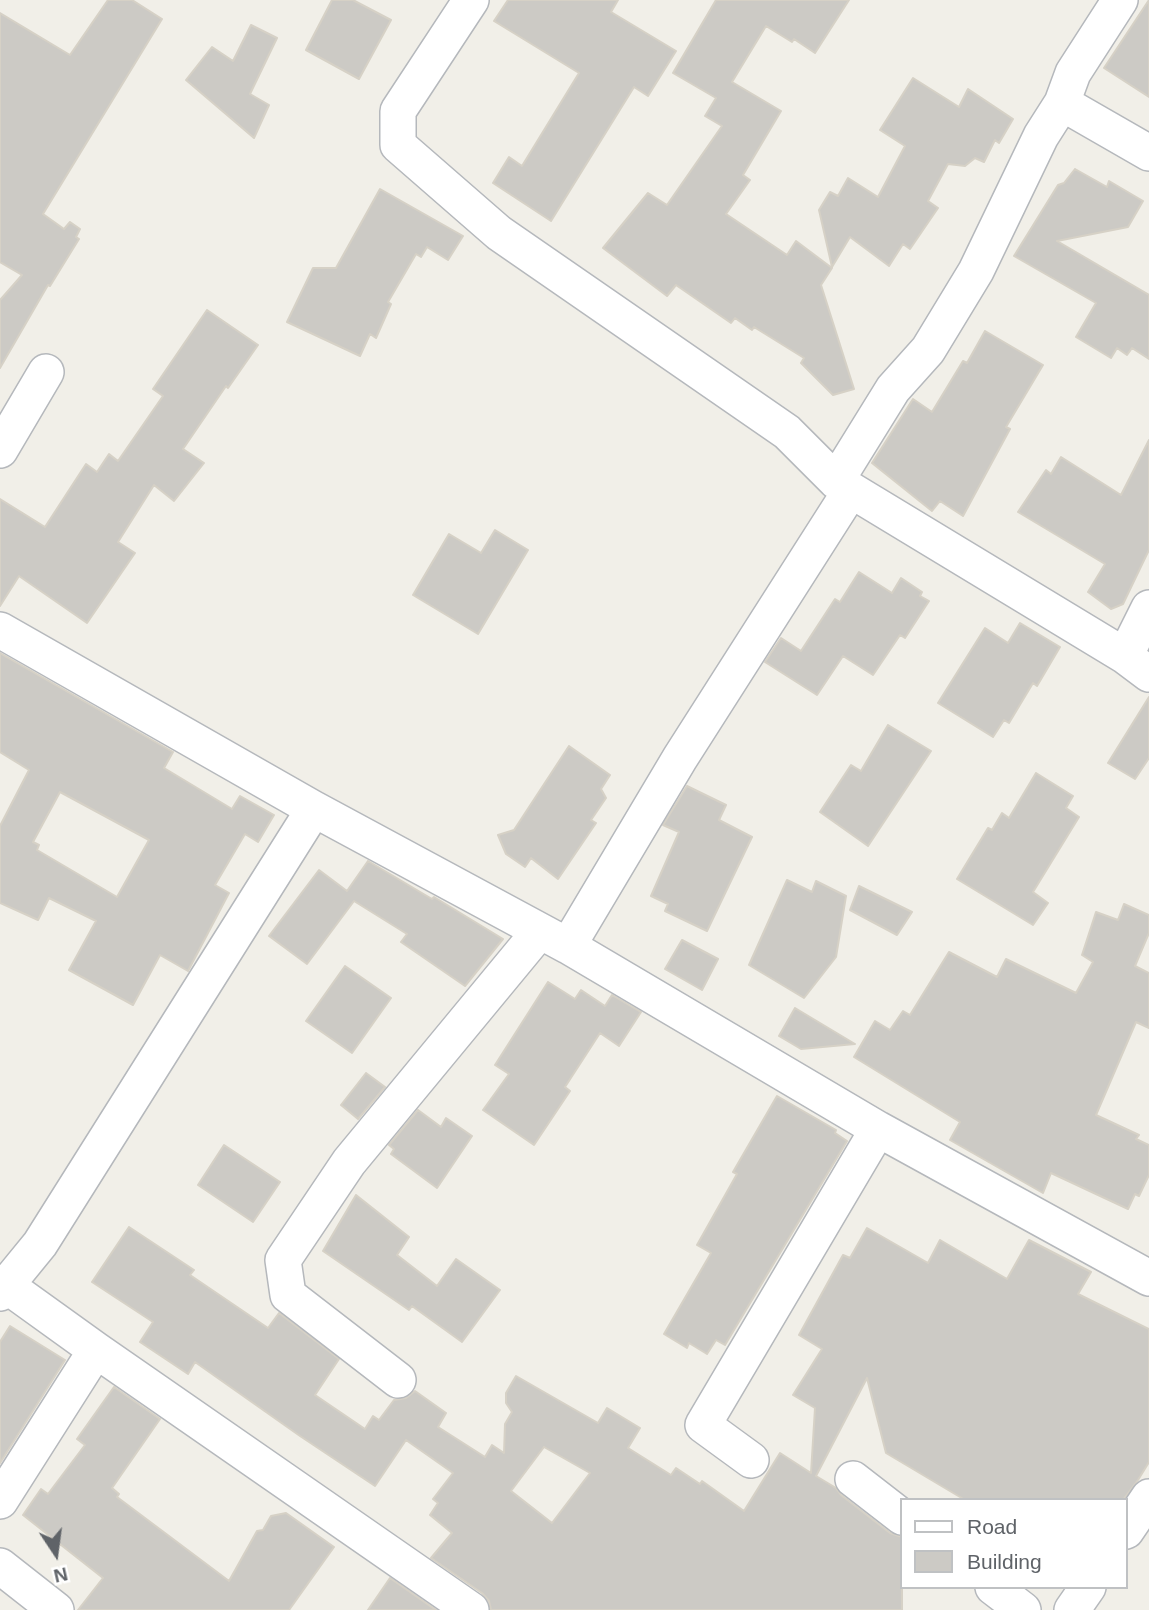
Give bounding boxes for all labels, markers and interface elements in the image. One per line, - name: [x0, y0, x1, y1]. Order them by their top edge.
- legend: [900, 1498, 1128, 1589]
- text: Road: [967, 1515, 1017, 1538]
- north arrow: [21, 1519, 91, 1589]
- text: Building: [967, 1550, 1042, 1573]
- text: N: [52, 1563, 70, 1587]

